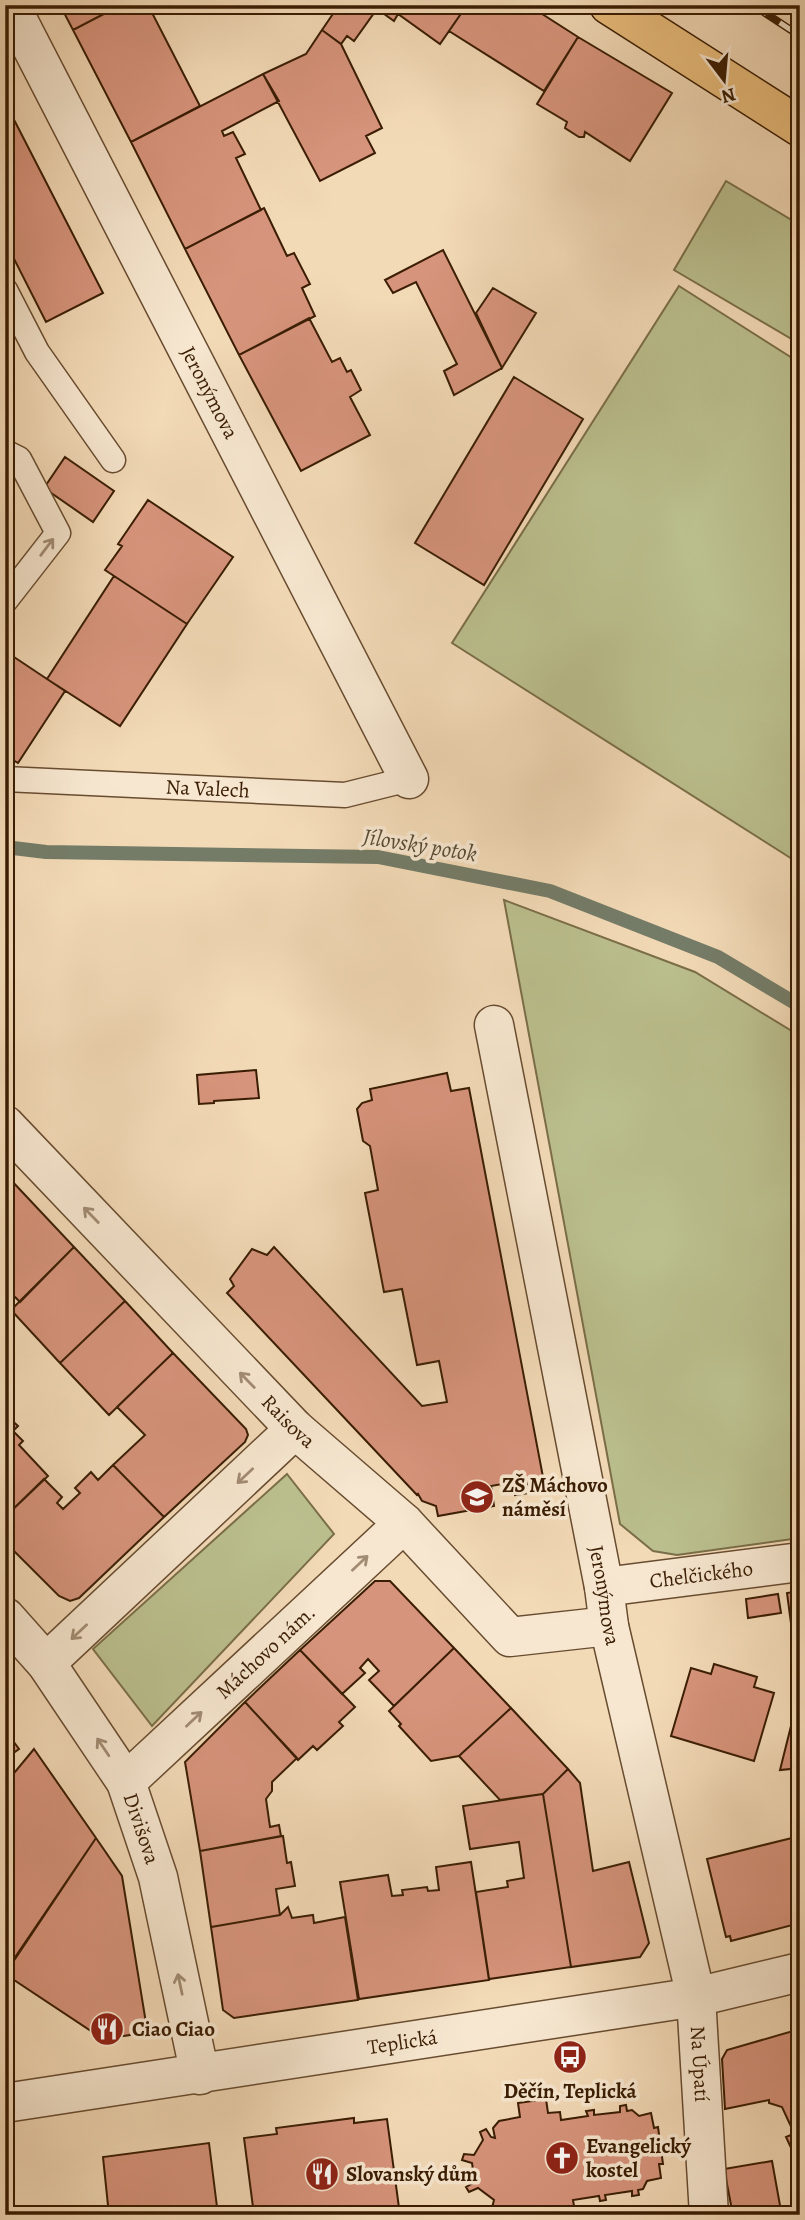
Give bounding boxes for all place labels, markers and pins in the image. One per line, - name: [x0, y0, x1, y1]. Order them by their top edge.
- place label: ZŠ Máchovo náměsí: [502, 1471, 608, 1523]
- school or university icon: ZŠ Máchovo náměsí: [458, 1478, 496, 1516]
- restaurant icon: Ciao Ciao: [88, 2010, 126, 2048]
- place label: Ciao Ciao: [132, 2015, 215, 2043]
- bus stop icon: Děčín, Teplická: [551, 2038, 589, 2076]
- place label: Děčín, Teplická: [503, 2077, 638, 2105]
- place label: Evangelický kostel: [586, 2132, 692, 2184]
- church icon: Evangelický kostel: [543, 2139, 581, 2177]
- restaurant icon: Slovanský dům: [303, 2155, 341, 2193]
- place label: Slovanský dům: [346, 2160, 478, 2188]

